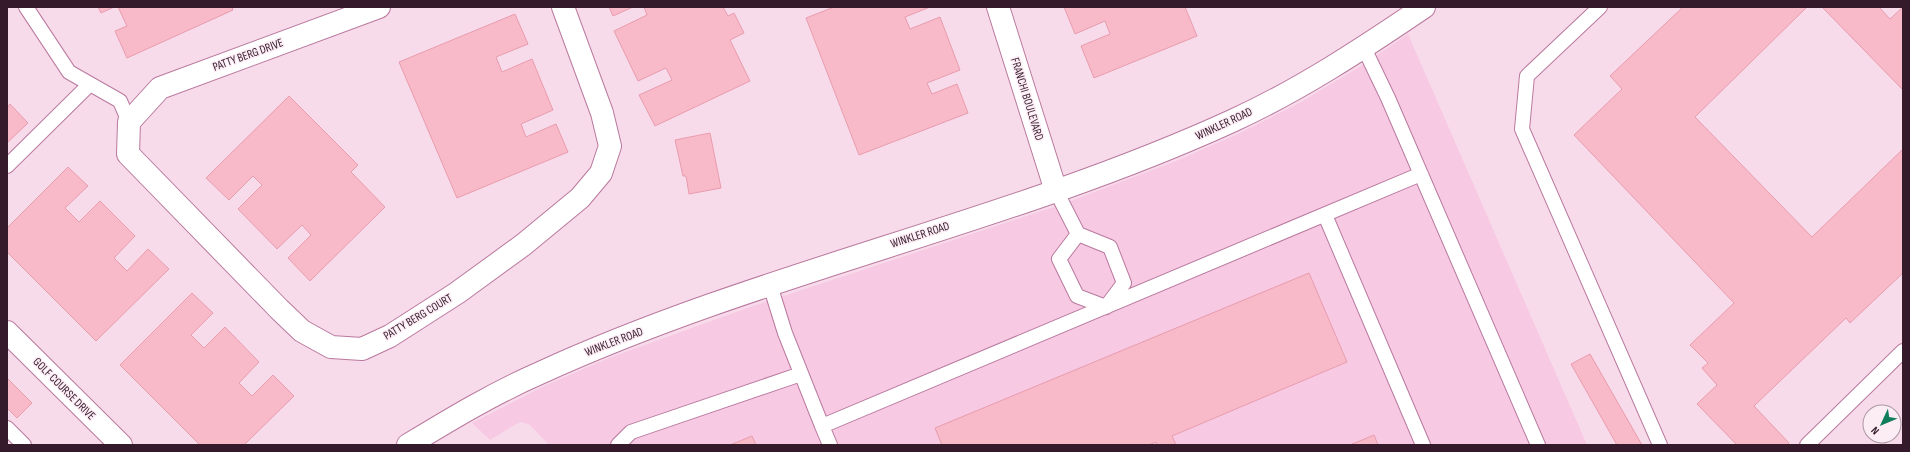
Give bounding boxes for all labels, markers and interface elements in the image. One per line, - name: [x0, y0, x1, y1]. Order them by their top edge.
- street label: PATTY BERG DRIVE: [211, 35, 285, 75]
- street label: FRANCHI BOULEVARD: [1007, 56, 1047, 142]
- street label: WINKLER ROAD: [1193, 104, 1255, 144]
- street label: WINKLER ROAD: [889, 218, 951, 252]
- street label: PATTY BERG COURT: [381, 291, 455, 343]
- street label: WINKLER ROAD: [583, 324, 645, 360]
- street label: GOLF COURSE DRIVE: [30, 355, 98, 423]
- north arrow: [1862, 404, 1902, 444]
- text: N: [1868, 424, 1882, 437]

